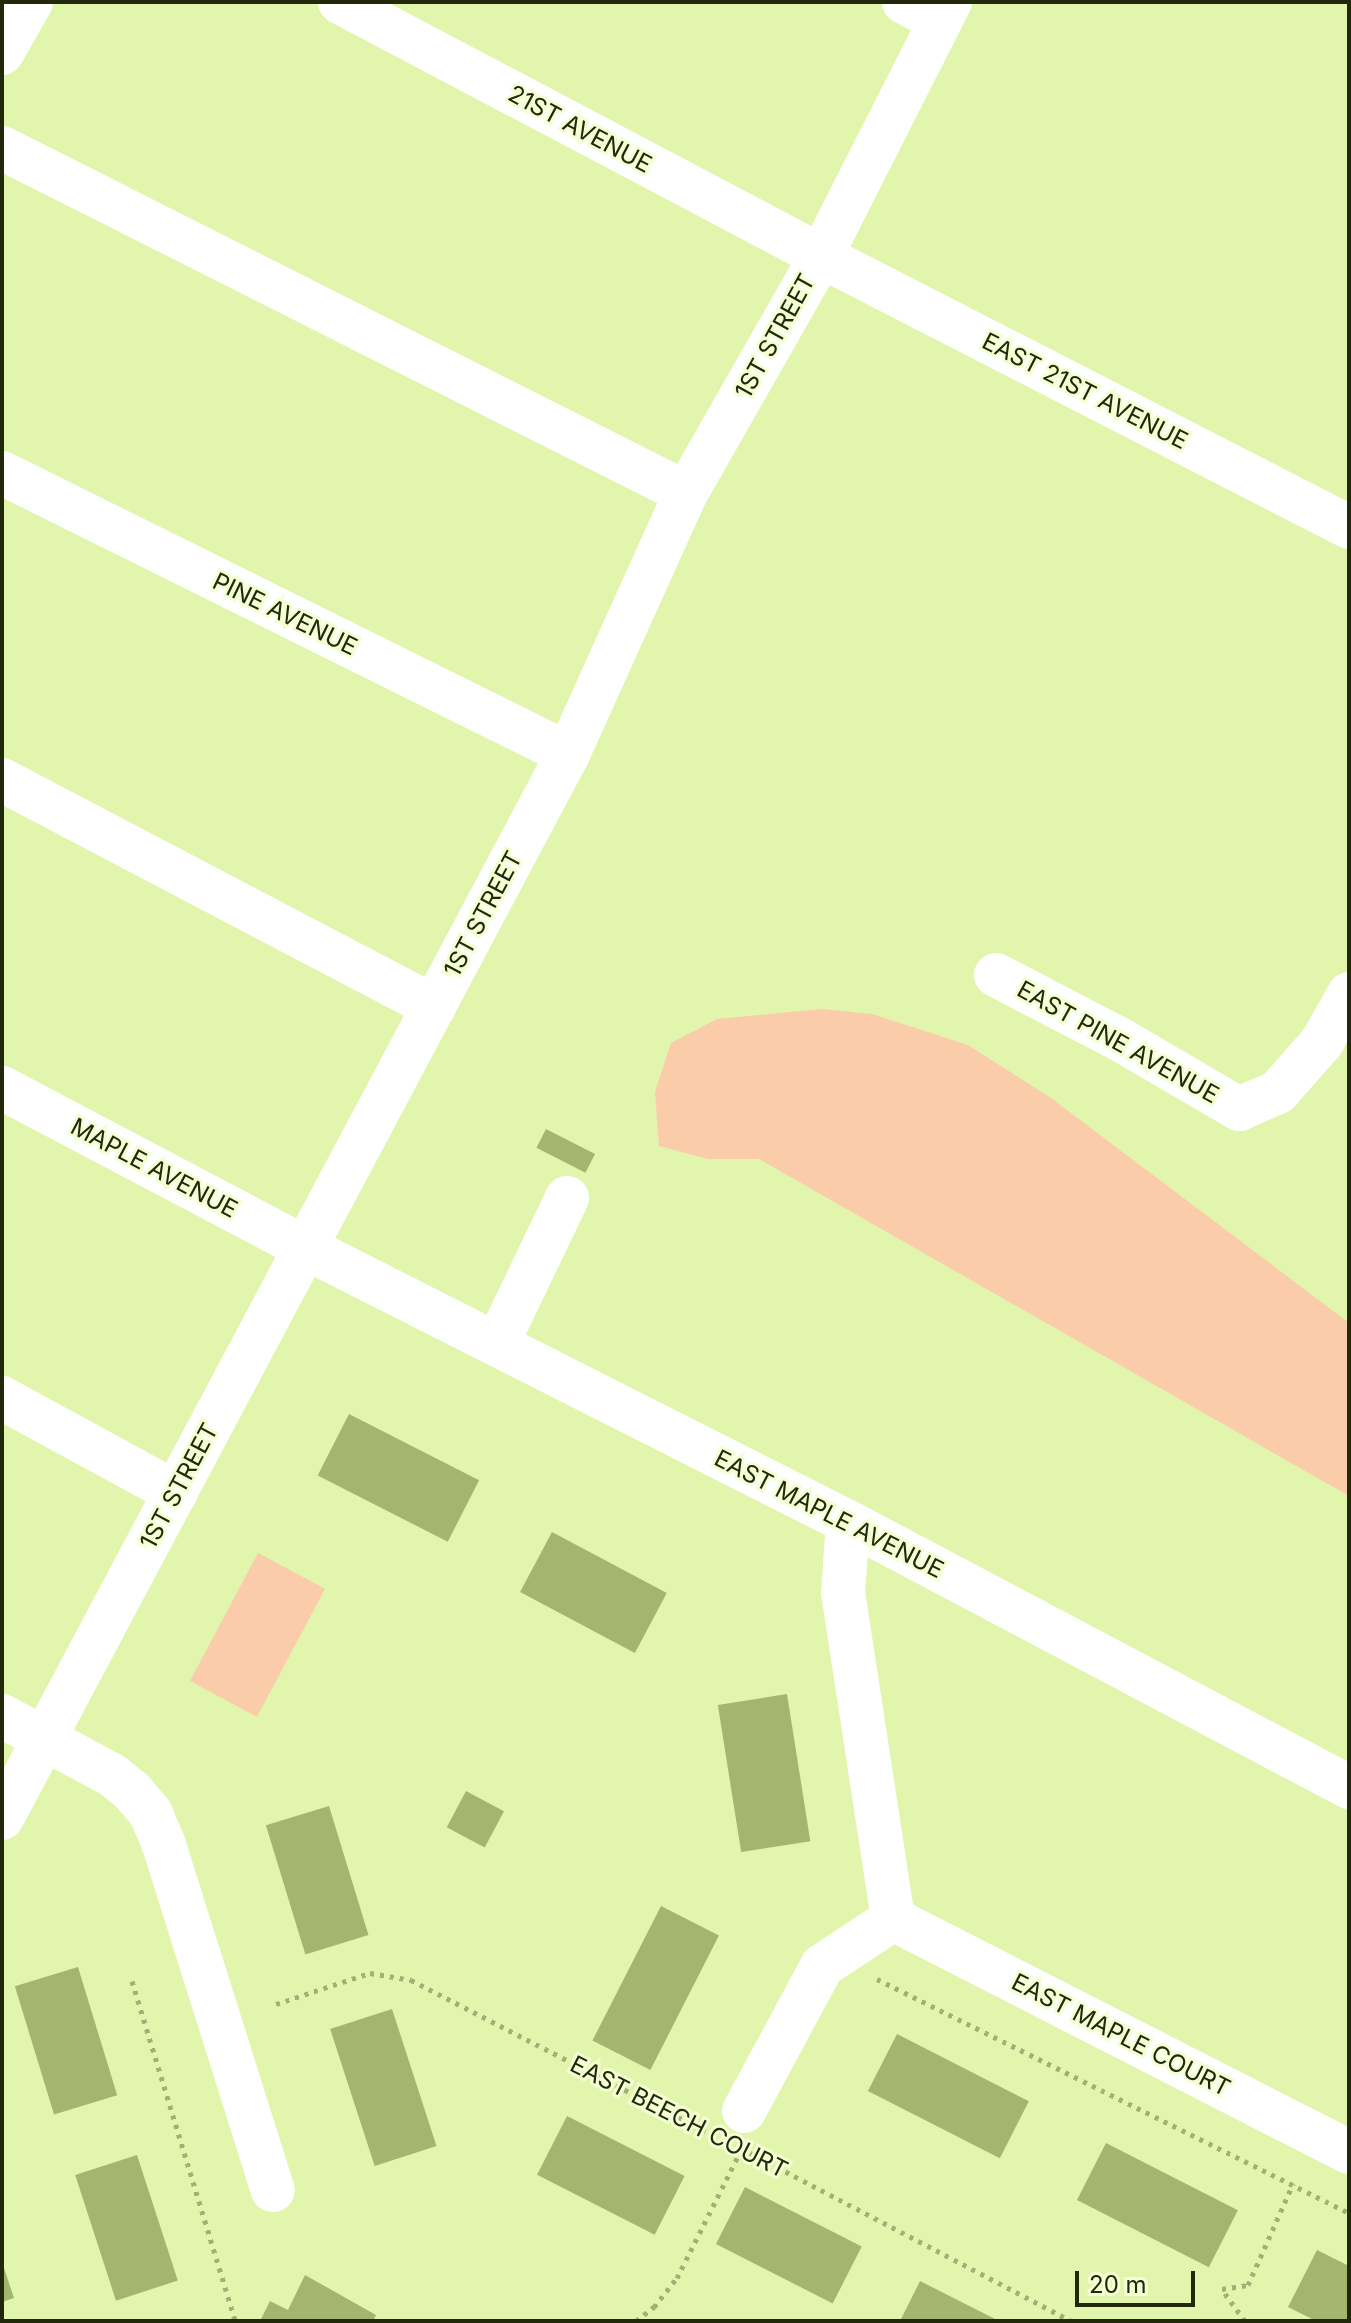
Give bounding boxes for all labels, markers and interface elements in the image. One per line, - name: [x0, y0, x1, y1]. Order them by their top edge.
- street label: 21ST AVENUE: [503, 79, 657, 179]
- street label: 1ST STREET: [729, 269, 821, 403]
- street label: EAST 21ST AVENUE: [977, 327, 1193, 455]
- street label: PINE AVENUE: [208, 567, 362, 661]
- street label: 1ST STREET: [438, 846, 528, 982]
- street label: EAST PINE AVENUE: [1012, 975, 1224, 1109]
- street label: MAPLE AVENUE: [66, 1112, 242, 1224]
- street label: 1ST STREET: [134, 1418, 224, 1554]
- street label: EAST MAPLE AVENUE: [710, 1444, 948, 1584]
- street label: EAST MAPLE COURT: [1007, 1967, 1235, 2103]
- street label: EAST BEECH COURT: [566, 2050, 792, 2184]
- scale bar: [1079, 2255, 1199, 2305]
- text: 20 m: [1089, 2270, 1147, 2299]

